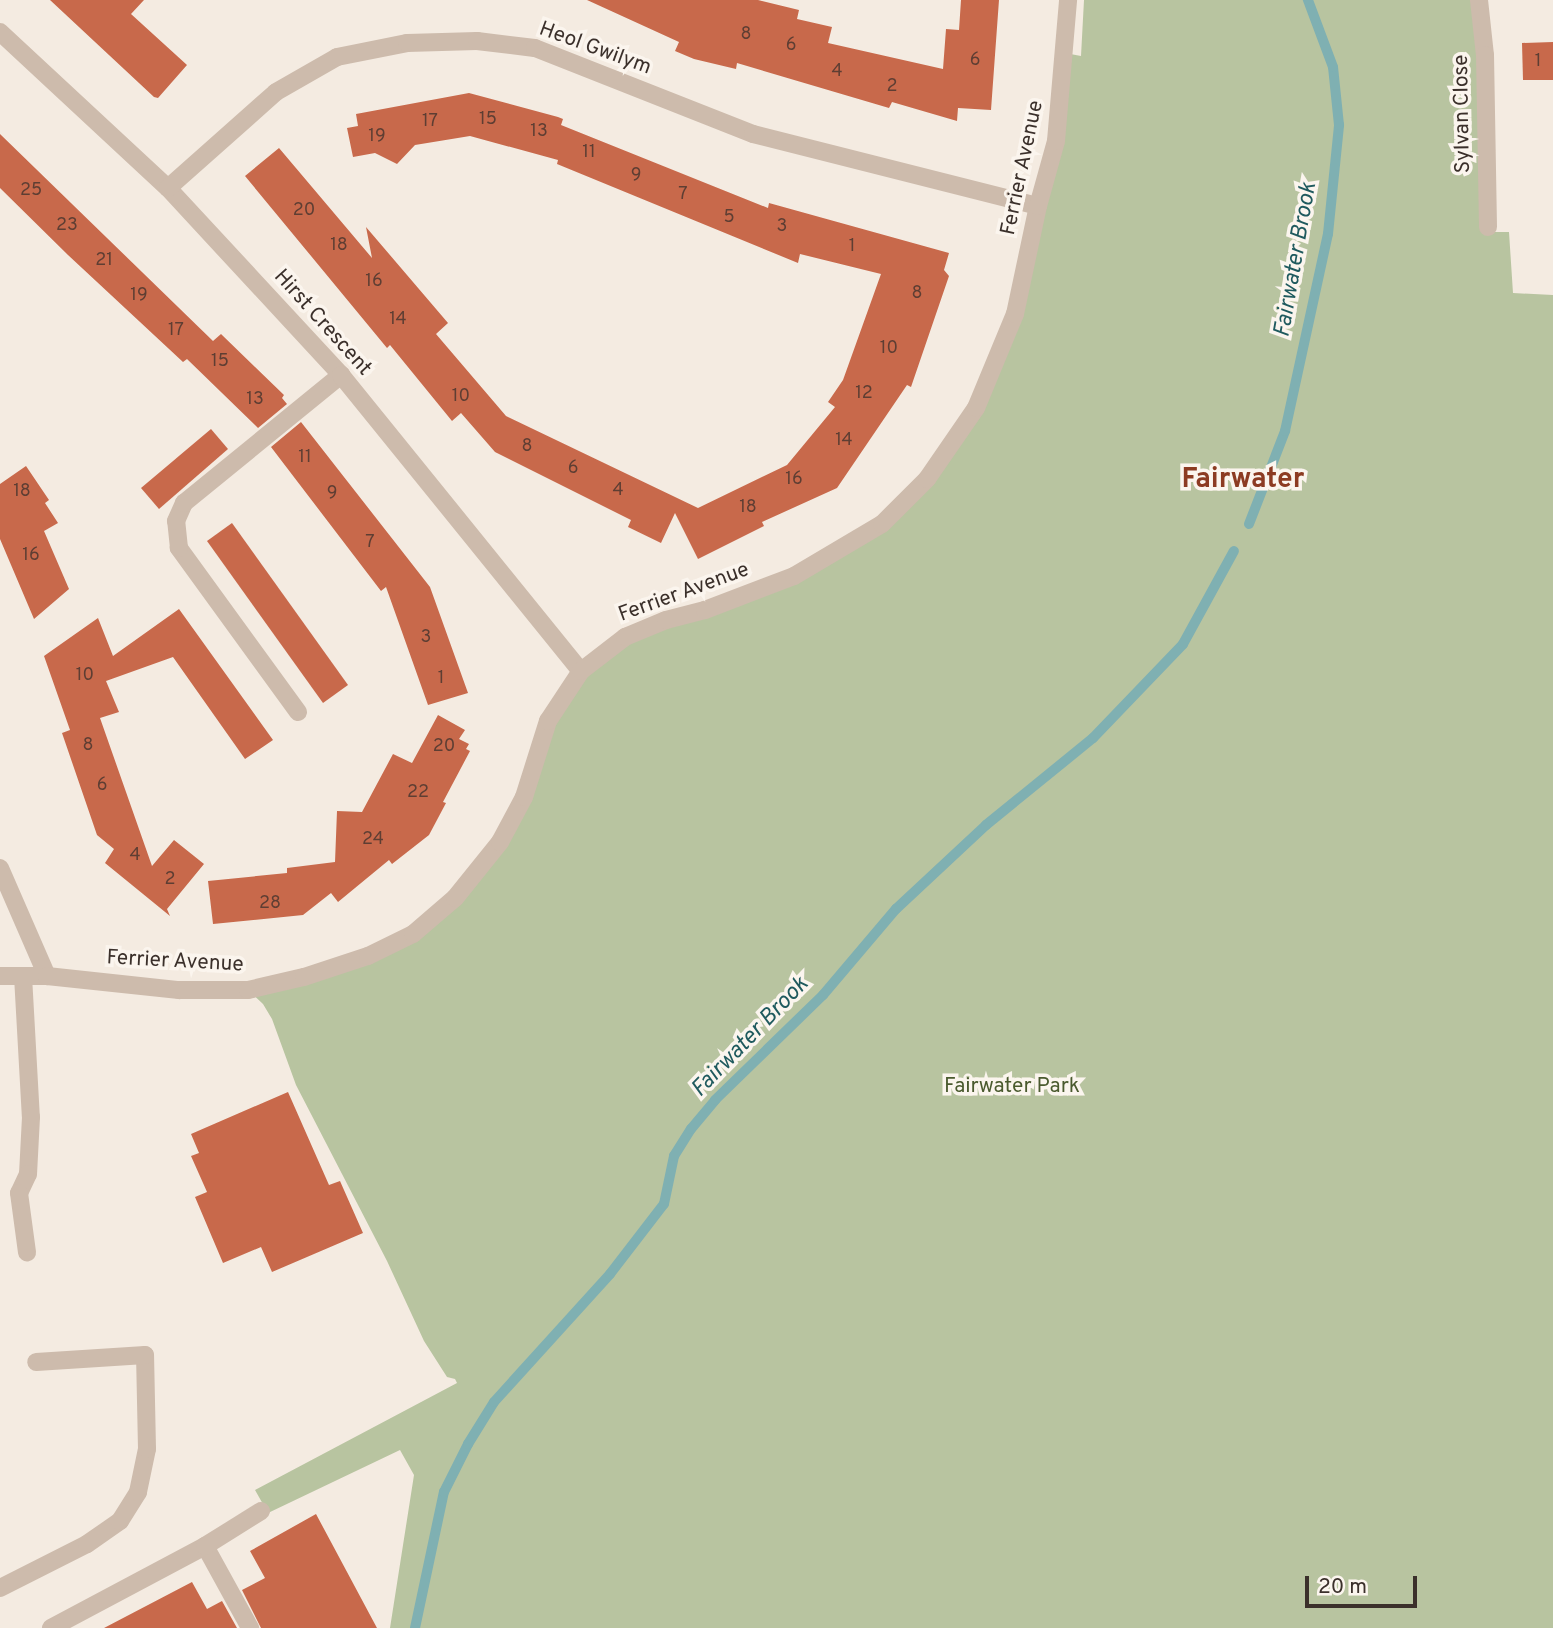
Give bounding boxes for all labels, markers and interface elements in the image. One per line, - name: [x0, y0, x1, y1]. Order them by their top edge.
- street label: Heol Gwilym: [535, 17, 655, 81]
- house number: 8: [741, 24, 751, 46]
- house number: 6: [786, 35, 796, 57]
- house number: 6: [970, 50, 980, 72]
- house number: 1: [1535, 51, 1541, 73]
- street label: Sylvan Close: [1449, 54, 1477, 174]
- house number: 4: [831, 61, 843, 83]
- house number: 2: [886, 76, 898, 98]
- street label: Ferrier Avenue: [996, 98, 1050, 238]
- house number: 15: [479, 109, 497, 131]
- house number: 17: [422, 111, 438, 133]
- house number: 13: [530, 121, 548, 143]
- house number: 19: [368, 126, 386, 148]
- house number: 11: [582, 142, 596, 164]
- house number: 9: [631, 165, 641, 187]
- house number: 25: [20, 180, 42, 202]
- water label: Fairwater Brook: [1270, 181, 1324, 339]
- house number: 7: [678, 184, 688, 206]
- house number: 20: [293, 200, 315, 222]
- house number: 5: [723, 207, 735, 229]
- house number: 23: [56, 215, 78, 237]
- house number: 3: [777, 216, 787, 238]
- house number: 18: [330, 235, 348, 257]
- house number: 1: [849, 236, 855, 258]
- house number: 21: [95, 250, 113, 272]
- street label: Hirst Crescent: [268, 265, 376, 381]
- house number: 16: [365, 271, 383, 293]
- house number: 8: [912, 283, 922, 305]
- house number: 19: [130, 285, 148, 307]
- house number: 14: [389, 309, 407, 331]
- house number: 17: [168, 320, 184, 342]
- house number: 10: [880, 338, 898, 360]
- house number: 15: [211, 351, 229, 373]
- house number: 12: [855, 383, 873, 405]
- house number: 10: [452, 386, 470, 408]
- house number: 13: [246, 389, 264, 411]
- house number: 14: [835, 430, 853, 452]
- house number: 8: [522, 436, 532, 458]
- house number: 11: [298, 447, 312, 469]
- house number: 6: [568, 458, 578, 480]
- district label: Fairwater: [1182, 463, 1304, 497]
- house number: 16: [785, 469, 803, 491]
- house number: 4: [612, 480, 624, 502]
- house number: 18: [13, 481, 31, 503]
- house number: 9: [327, 483, 337, 505]
- house number: 18: [739, 497, 757, 519]
- house number: 7: [365, 532, 375, 554]
- house number: 16: [22, 545, 40, 567]
- street label: Ferrier Avenue: [615, 558, 753, 628]
- house number: 3: [421, 627, 431, 649]
- house number: 10: [76, 665, 94, 687]
- house number: 1: [438, 668, 444, 690]
- house number: 8: [83, 735, 93, 757]
- house number: 20: [433, 736, 455, 758]
- house number: 6: [97, 775, 107, 797]
- house number: 22: [407, 782, 429, 804]
- house number: 24: [362, 829, 384, 851]
- house number: 4: [129, 845, 141, 867]
- house number: 2: [164, 869, 176, 891]
- house number: 28: [259, 893, 281, 915]
- street label: Ferrier Avenue: [105, 946, 245, 978]
- water label: Fairwater Brook: [687, 972, 815, 1104]
- park label: Fairwater Park: [944, 1074, 1080, 1100]
- scale bar: [1308, 1562, 1420, 1606]
- text: 20 m: [1318, 1574, 1367, 1601]

